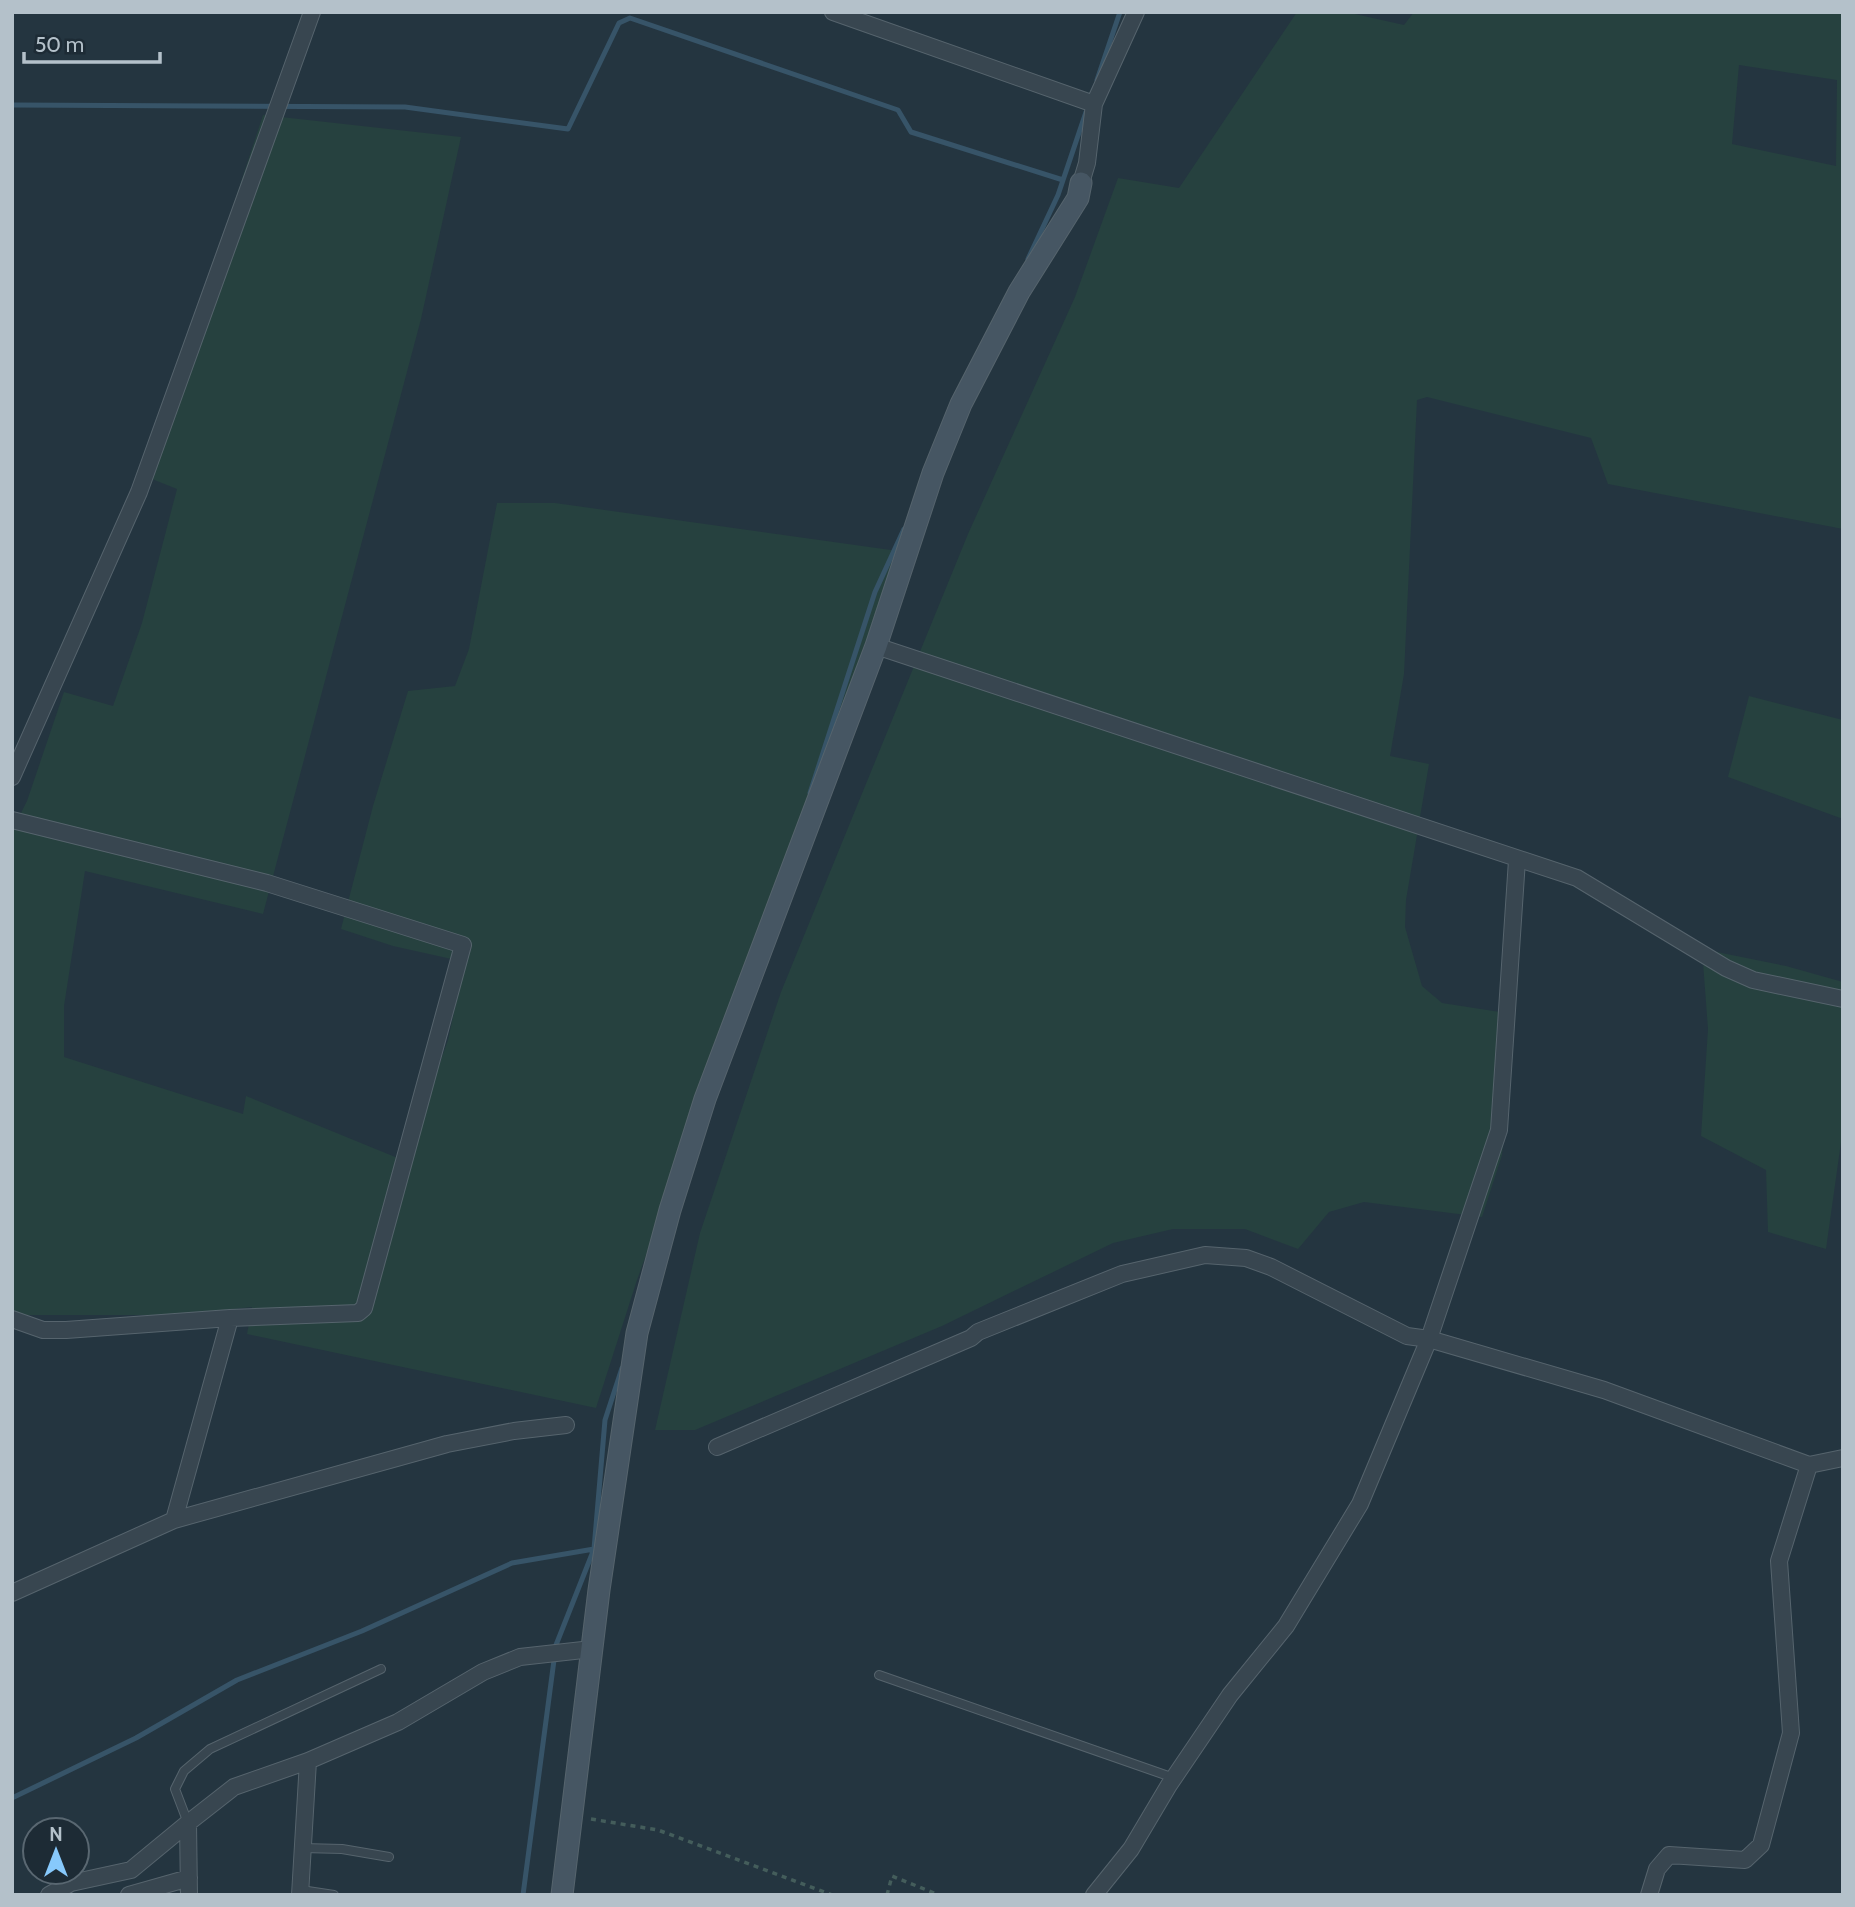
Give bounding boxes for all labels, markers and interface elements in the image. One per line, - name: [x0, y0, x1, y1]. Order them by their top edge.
- scale bar: [24, 21, 161, 65]
- text: 50 m: [35, 32, 84, 57]
- north arrow: [21, 1816, 91, 1886]
- text: N: [49, 1823, 63, 1846]

